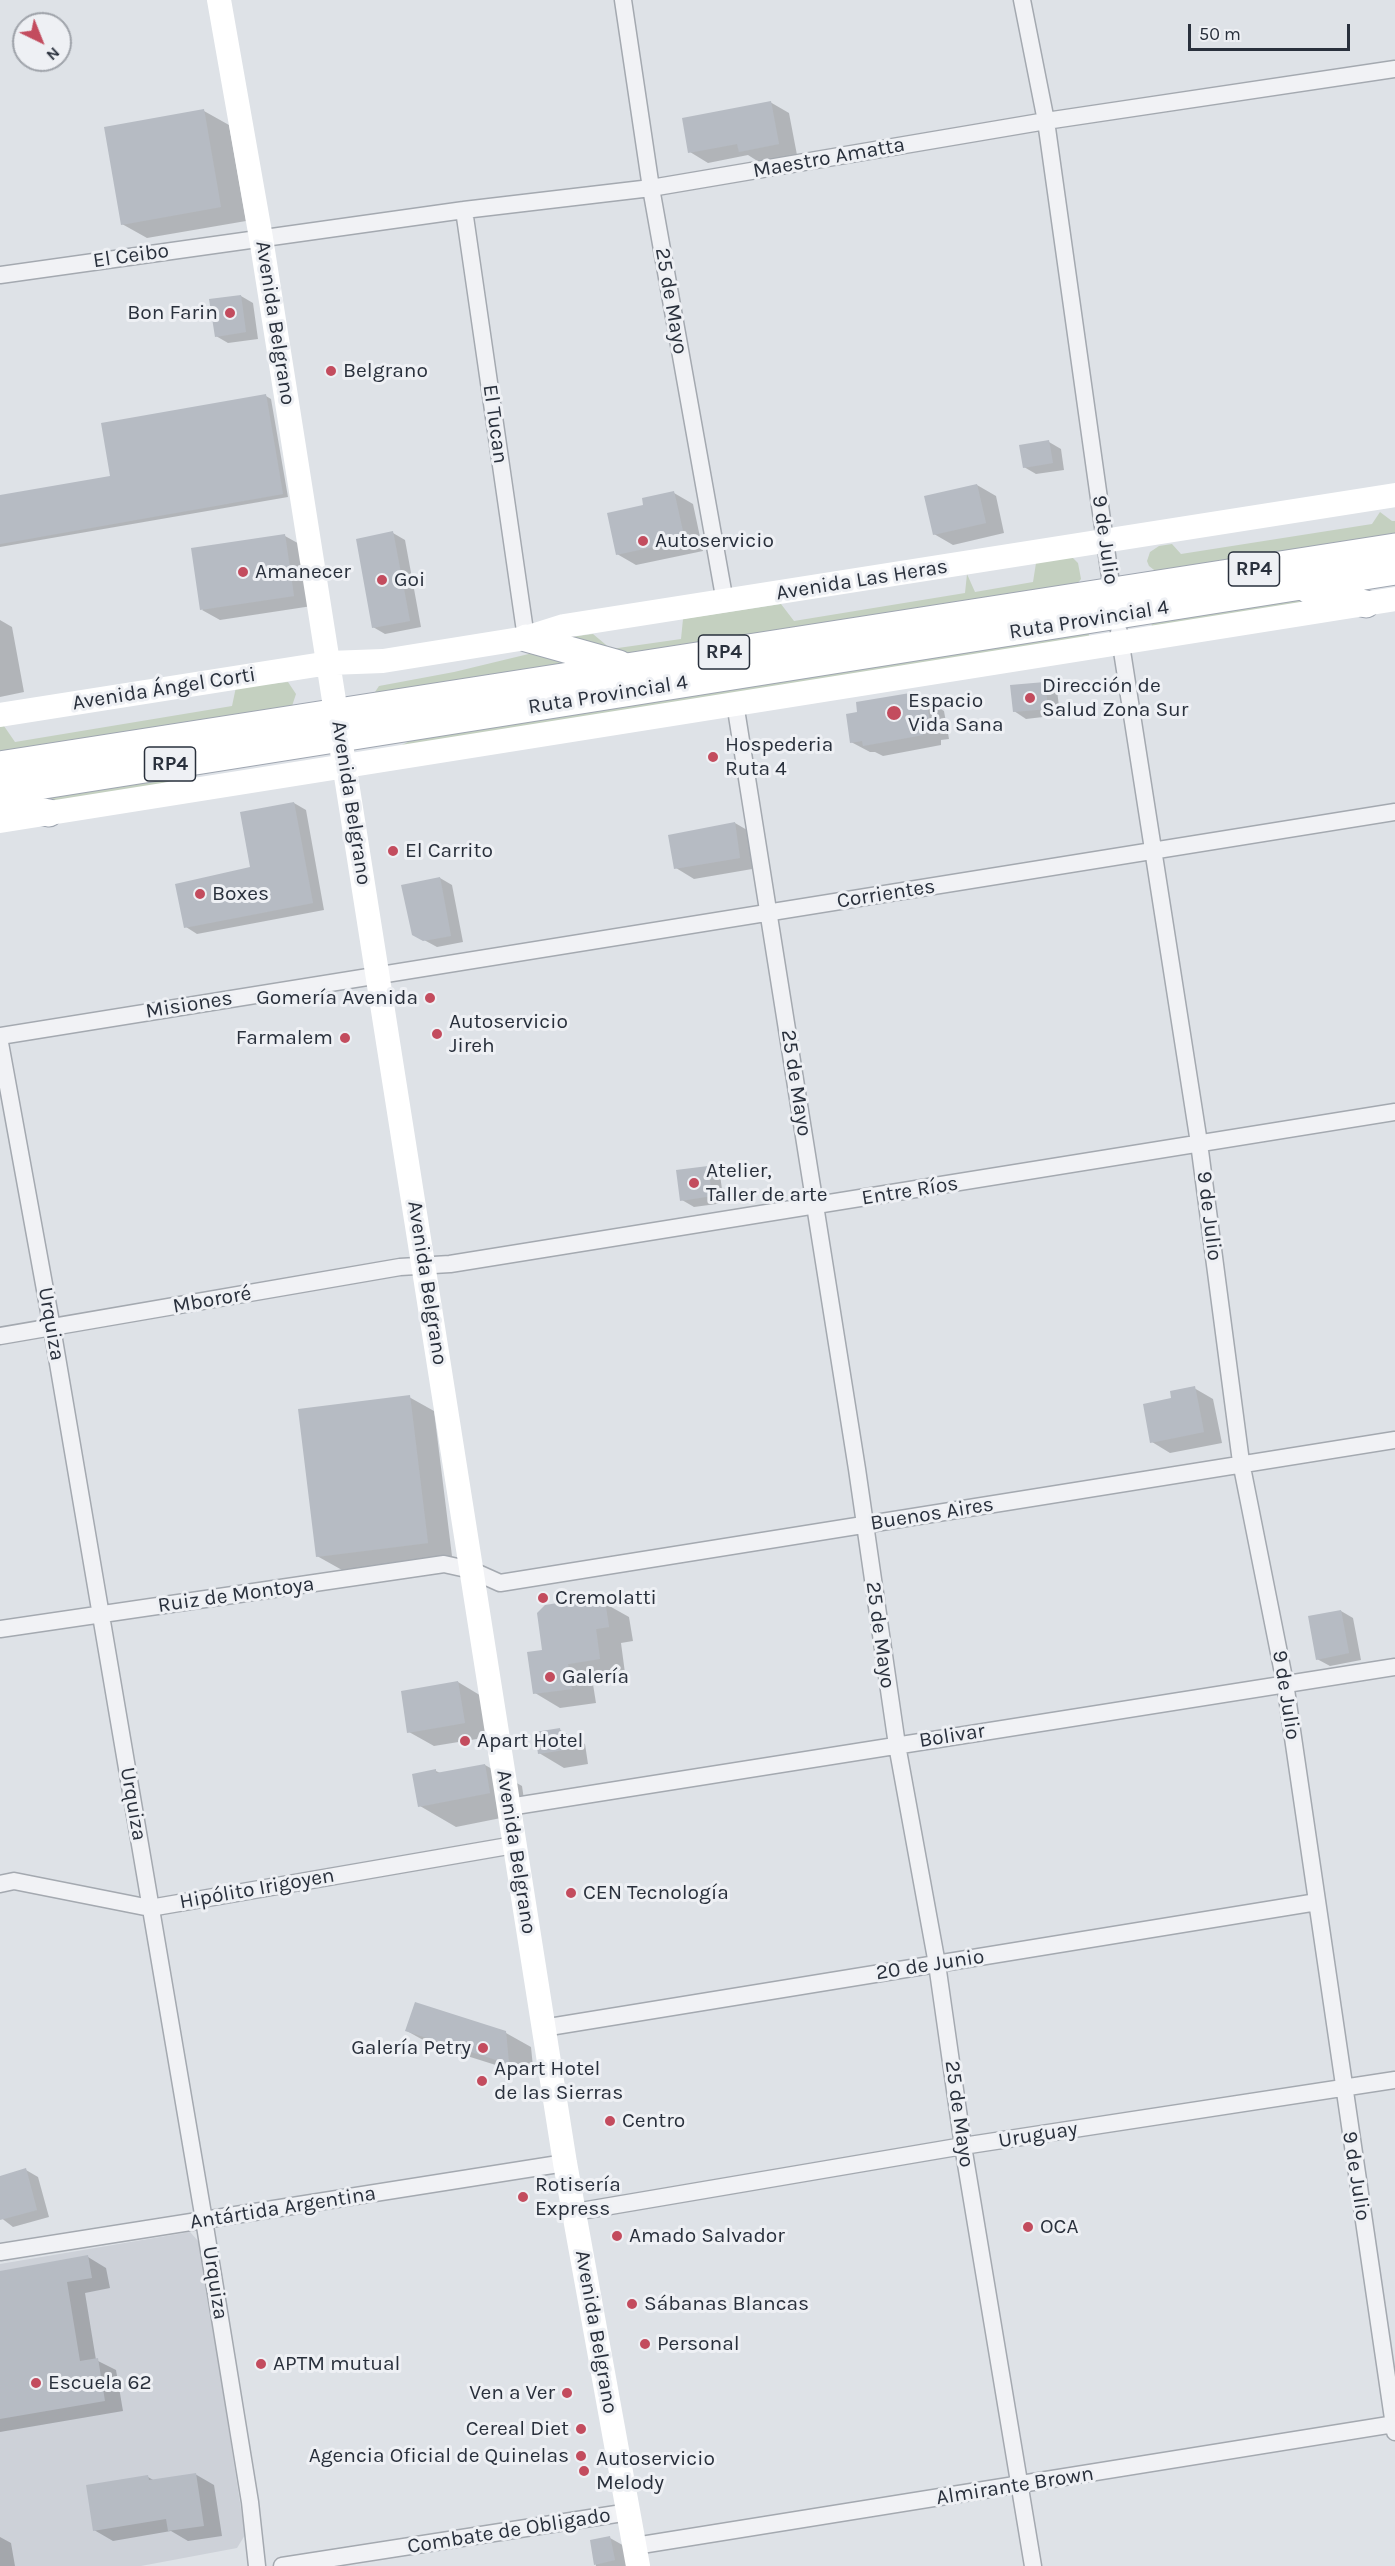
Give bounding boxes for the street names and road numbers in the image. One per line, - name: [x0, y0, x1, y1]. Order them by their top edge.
- street label: Maestro Amatta: [751, 132, 907, 184]
- street label: El Ceibo: [91, 238, 171, 274]
- street label: Avenida Belgrano: [250, 239, 300, 407]
- street label: 25 de Mayo: [649, 246, 693, 356]
- street label: El Tucan: [477, 383, 513, 465]
- street label: 9 de Julio: [1086, 494, 1124, 586]
- road number: RP4: [1228, 552, 1280, 586]
- street label: Avenida Las Heras: [774, 554, 950, 606]
- street label: Ruta Provincial 4: [1007, 595, 1171, 645]
- road number: RP4: [698, 635, 750, 669]
- street label: Avenida Ángel Corti: [71, 662, 257, 716]
- street label: Ruta Provincial 4: [526, 670, 690, 720]
- street label: Avenida Belgrano: [326, 719, 376, 887]
- road number: RP4: [144, 747, 195, 781]
- street label: Corrientes: [835, 874, 937, 914]
- street label: Misiones: [144, 986, 234, 1024]
- street label: 25 de Mayo: [775, 1028, 817, 1138]
- street label: 9 de Julio: [1191, 1170, 1227, 1262]
- street label: Entre Ríos: [860, 1171, 960, 1211]
- street label: Avenida Belgrano: [402, 1199, 452, 1367]
- street label: Mbororé: [171, 1281, 253, 1319]
- street label: Urquiza: [32, 1285, 70, 1363]
- street label: Buenos Aires: [869, 1492, 995, 1536]
- street label: Ruiz de Montoya: [156, 1572, 316, 1618]
- street label: 25 de Mayo: [860, 1580, 900, 1690]
- street label: 9 de Julio: [1267, 1648, 1305, 1742]
- street label: Bolivar: [917, 1718, 987, 1754]
- street label: Urquiza: [114, 1765, 152, 1843]
- street label: Avenida Belgrano: [491, 1768, 541, 1936]
- street label: Hipólito Irigoyen: [178, 1863, 336, 1915]
- street label: 20 de Junio: [874, 1944, 986, 1986]
- street label: 25 de Mayo: [939, 2059, 979, 2169]
- street label: Uruguay: [997, 2116, 1079, 2154]
- street label: 9 de Julio: [1337, 2129, 1375, 2223]
- street label: Antártida Argentina: [188, 2181, 378, 2235]
- street label: Urquiza: [197, 2244, 233, 2322]
- street label: Avenida Belgrano: [569, 2248, 623, 2416]
- street label: Almirante Brown: [934, 2461, 1096, 2511]
- street label: Combate de Obligado: [406, 2502, 612, 2560]

